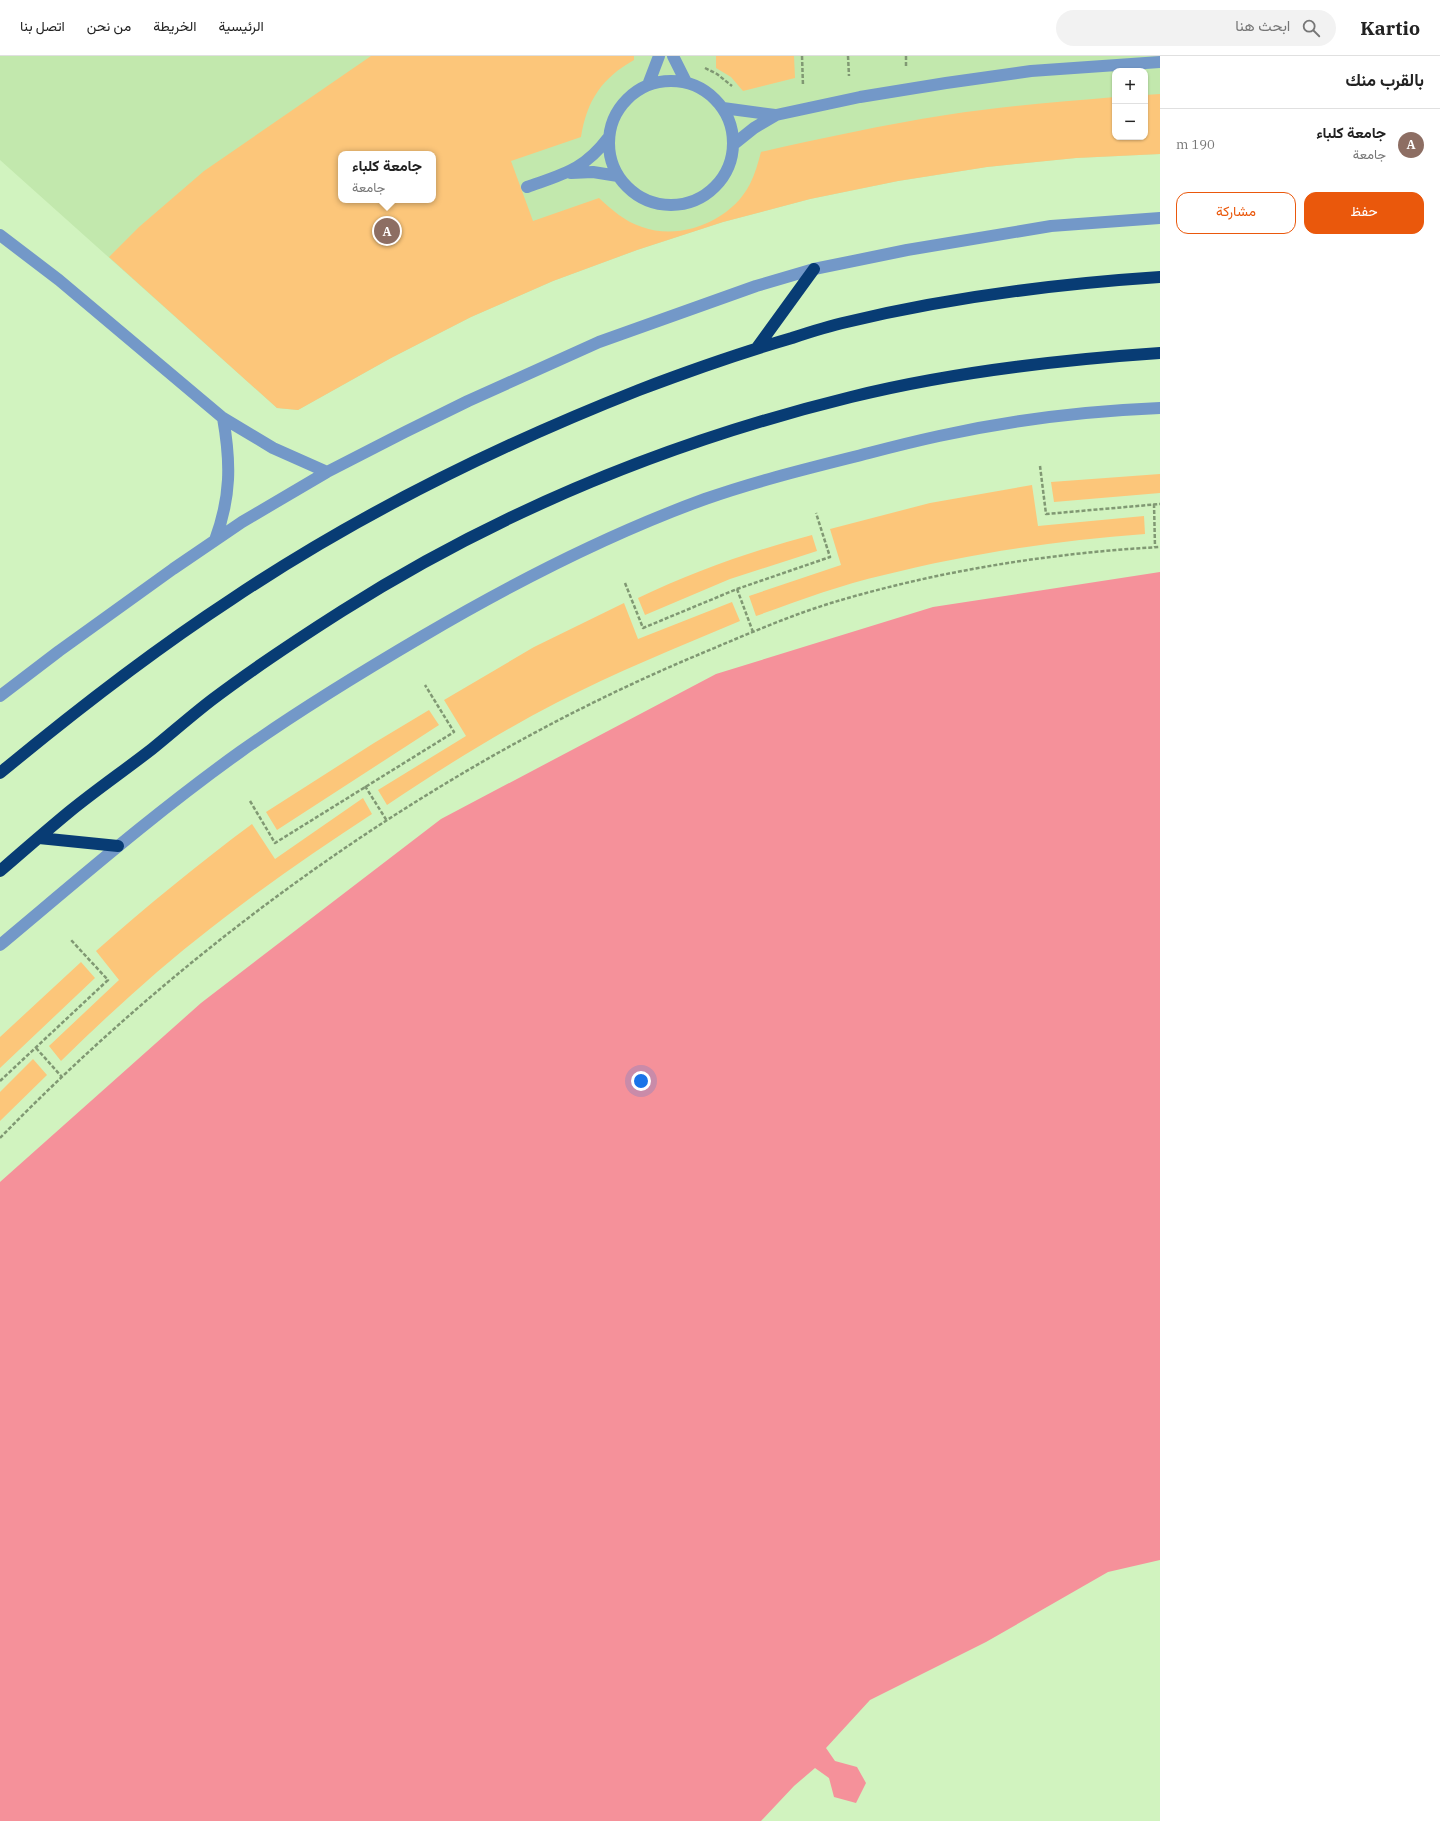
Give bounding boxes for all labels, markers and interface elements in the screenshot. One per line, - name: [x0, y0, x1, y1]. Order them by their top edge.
- search box: [1056, 10, 1336, 46]
- text: ابحث هنا: [1235, 16, 1290, 35]
- text: Kartio: [1360, 16, 1420, 40]
- text: اتصل بنا: [20, 17, 65, 35]
- text: من نحن: [87, 17, 131, 35]
- text: الخريطة: [153, 17, 196, 35]
- text: الرئيسية: [218, 17, 264, 35]
- icon: search: [1300, 17, 1322, 39]
- map controls: [1112, 68, 1148, 140]
- button: +: [1112, 68, 1148, 104]
- text: بالقرب منك: [1345, 69, 1424, 91]
- button: −: [1112, 104, 1148, 140]
- text: جامعة كلباء: [1316, 123, 1386, 142]
- text: 190 m: [1176, 136, 1215, 153]
- text: A: [1406, 136, 1416, 153]
- text: جامعة: [1353, 146, 1386, 163]
- popup: [338, 151, 436, 203]
- text: جامعة كلباء: [352, 156, 422, 175]
- text: جامعة: [352, 179, 385, 196]
- button: مشاركة: [1176, 192, 1296, 234]
- button: حفظ: [1304, 192, 1424, 234]
- pin: A: [374, 216, 400, 246]
- your location: [631, 1071, 651, 1091]

